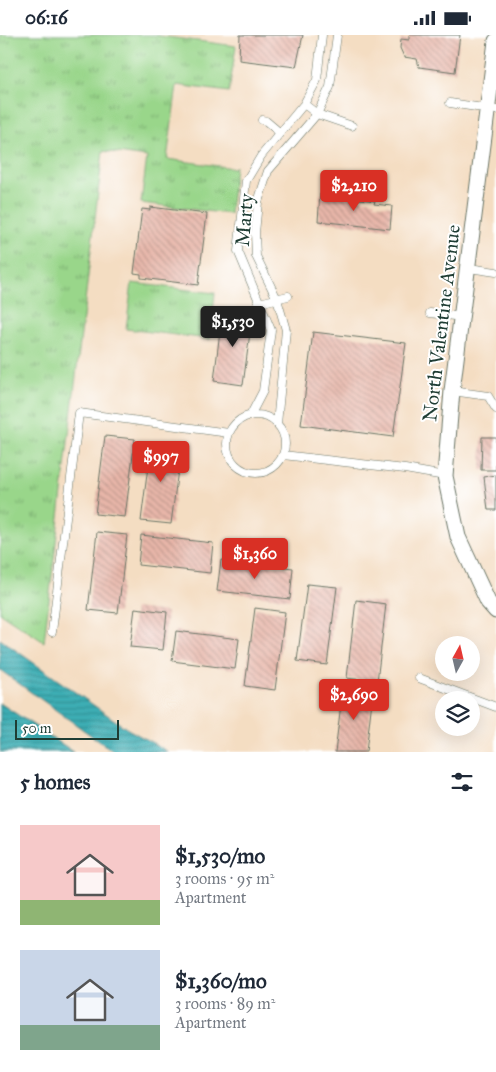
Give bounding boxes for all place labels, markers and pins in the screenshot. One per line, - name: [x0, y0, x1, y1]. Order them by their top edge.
- pin: $2,210: [313, 169, 395, 212]
- pin: $1,530: [192, 305, 274, 348]
- pin: $997: [131, 441, 191, 483]
- pin: $1,360: [214, 537, 296, 580]
- pin: $2,690: [313, 679, 395, 721]

